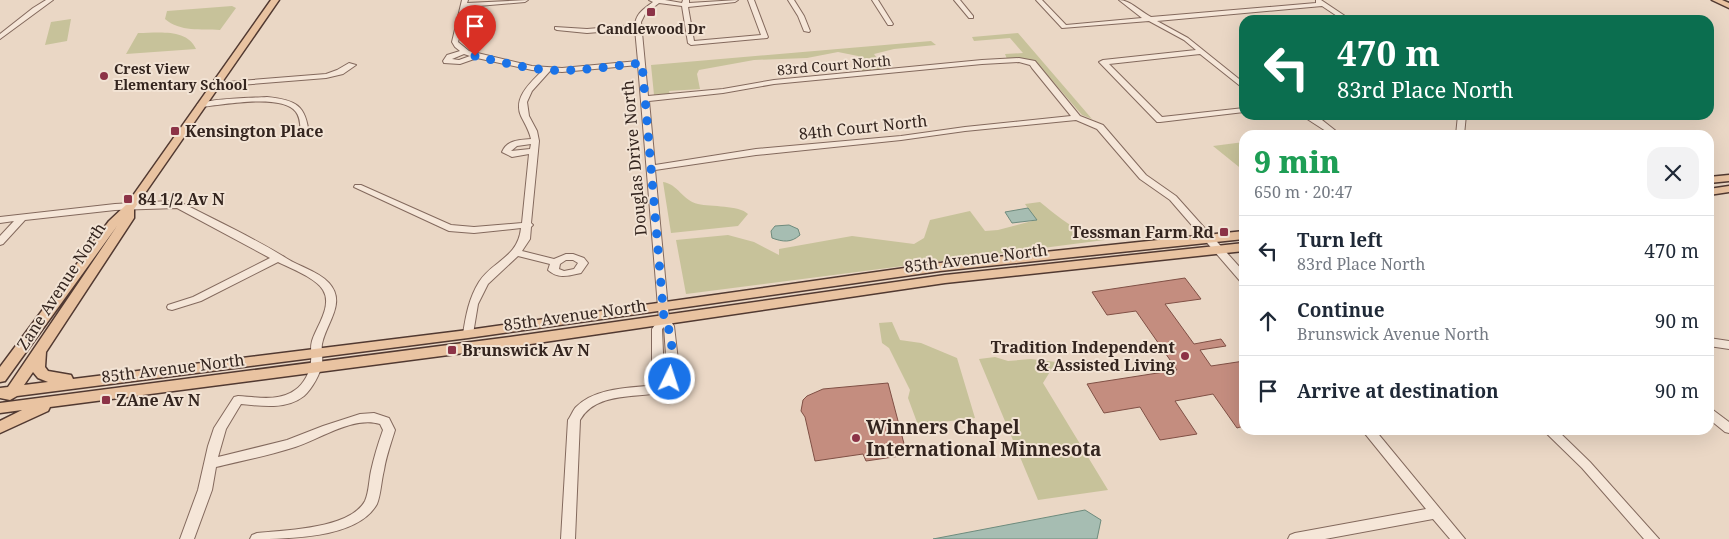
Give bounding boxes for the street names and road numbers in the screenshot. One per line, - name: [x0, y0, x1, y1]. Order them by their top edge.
- street label: 83rd Court North: [776, 51, 892, 79]
- street label: Douglas Drive North: [616, 79, 652, 237]
- street label: 84th Court North: [798, 109, 928, 145]
- street label: Zane Avenue North: [12, 218, 110, 354]
- street label: 85th Avenue North: [903, 238, 1049, 278]
- street label: 85th Avenue North: [502, 294, 648, 336]
- street label: 85th Avenue North: [100, 348, 246, 388]

